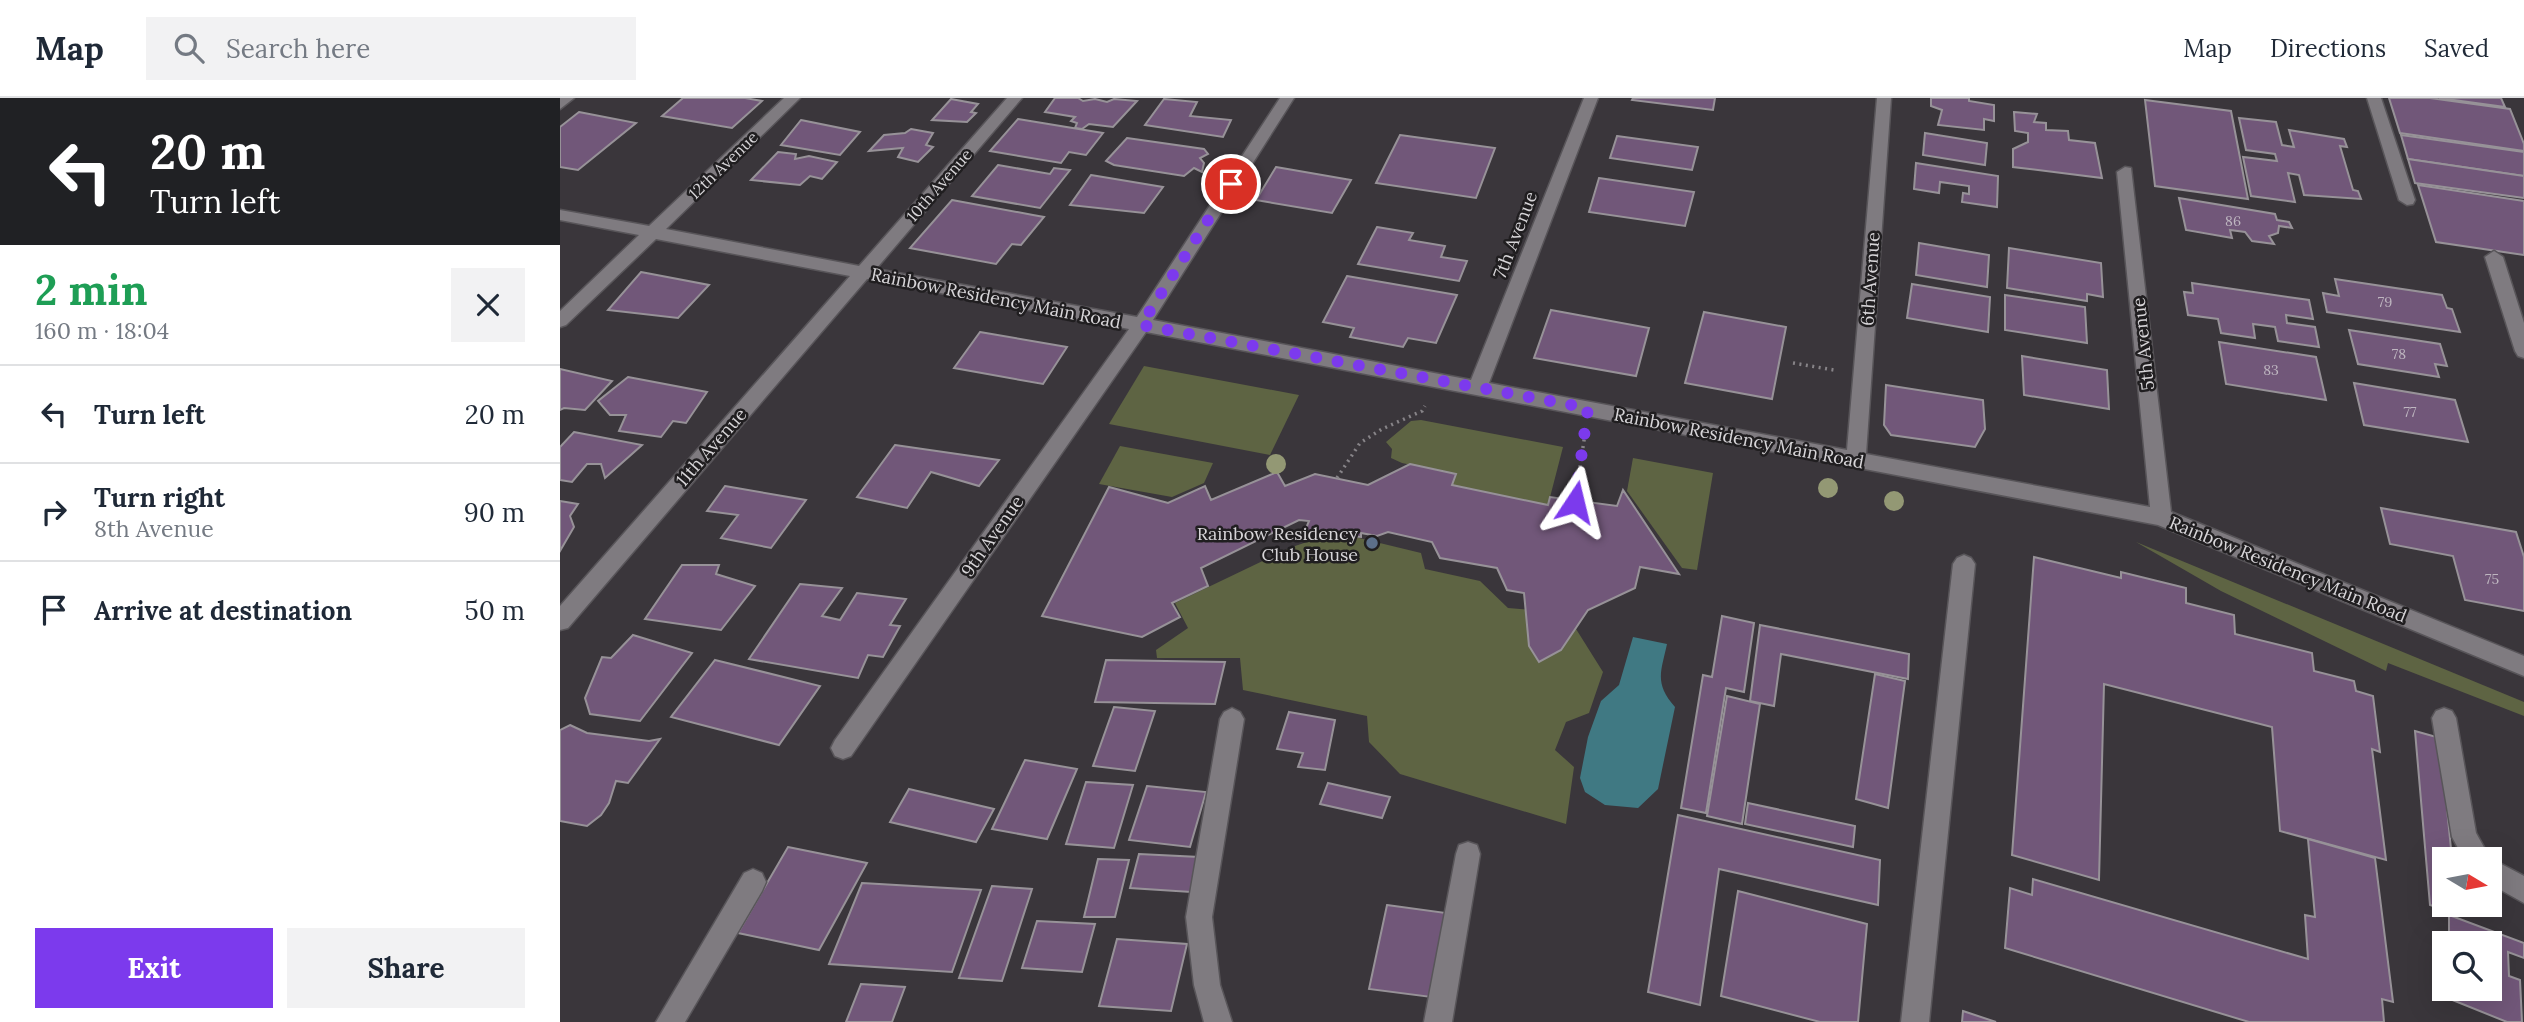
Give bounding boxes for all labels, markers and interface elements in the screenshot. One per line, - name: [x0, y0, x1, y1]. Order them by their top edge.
- search box: [146, 17, 636, 80]
- text: Map: [35, 27, 104, 69]
- icon: search: [170, 29, 208, 67]
- text: Search here: [226, 32, 370, 65]
- text: Map: [2183, 33, 2232, 64]
- text: Directions: [2270, 33, 2386, 64]
- text: Saved: [2424, 33, 2489, 64]
- text: 20 m: [150, 120, 265, 182]
- icon: left: [35, 126, 126, 217]
- street label: 12th Avenue: [684, 127, 762, 203]
- street label: 10th Avenue: [902, 144, 976, 226]
- pin: [1201, 154, 1261, 214]
- icon: arrive: [1212, 165, 1250, 203]
- text: Turn left: [150, 181, 280, 222]
- street label: 7th Avenue: [1488, 188, 1542, 282]
- house number: 86: [2225, 212, 2241, 230]
- street label: 6th Avenue: [1855, 231, 1885, 327]
- street label: Rainbow Residency Main Road: [869, 262, 1123, 334]
- text: 2 min: [35, 263, 148, 317]
- button: close: [451, 268, 525, 342]
- house number: 79: [2378, 293, 2392, 311]
- street label: 5th Avenue: [2127, 296, 2159, 392]
- text: 160 m · 18:04: [35, 316, 169, 345]
- house number: 78: [2392, 345, 2406, 363]
- house number: 83: [2263, 361, 2279, 379]
- icon: left: [35, 395, 73, 433]
- text: Turn left: [94, 398, 205, 431]
- text: 20 m: [465, 398, 525, 431]
- street label: Rainbow Residency Main Road: [1612, 402, 1866, 474]
- street label: 11th Avenue: [671, 403, 752, 491]
- house number: 77: [2404, 403, 2417, 421]
- position arrow: [1538, 465, 1612, 539]
- text: Turn right: [94, 481, 225, 514]
- street label: 9th Avenue: [956, 491, 1029, 581]
- icon: right: [35, 493, 73, 531]
- text: 90 m: [464, 496, 525, 529]
- street label: Rainbow Residency Main Road: [2166, 511, 2410, 627]
- text: 8th Avenue: [94, 514, 214, 543]
- place label: Rainbow Residency Club House: [1197, 522, 1358, 566]
- marker: Rainbow Residency Club House: [1364, 535, 1380, 551]
- house number: 75: [2485, 570, 2499, 588]
- icon: arrive: [35, 591, 73, 629]
- text: Arrive at destination: [94, 594, 352, 627]
- text: 50 m: [465, 594, 525, 627]
- north arrow: [2432, 847, 2502, 917]
- map controls: [2432, 847, 2502, 1001]
- button: Exit: [35, 928, 273, 1008]
- button: Share: [287, 928, 525, 1008]
- button: search: [2432, 931, 2502, 1001]

